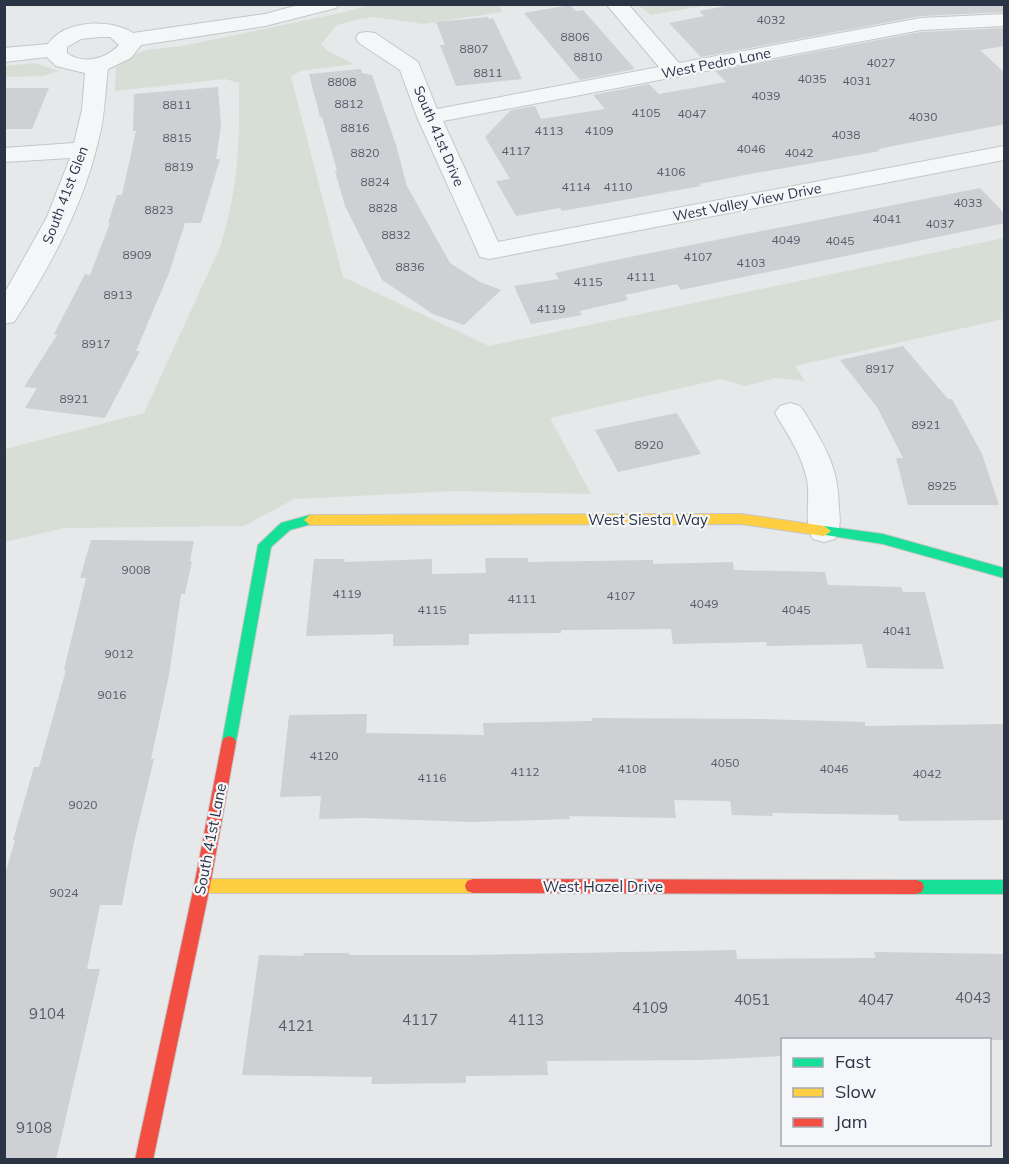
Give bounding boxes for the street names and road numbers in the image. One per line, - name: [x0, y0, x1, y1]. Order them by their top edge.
- street label: West Pedro Lane: [660, 44, 772, 82]
- street label: South 41st Drive: [410, 83, 468, 189]
- street label: South 41st Glen: [38, 144, 92, 246]
- street label: West Valley View Drive: [671, 179, 823, 225]
- street label: West Siesta Way: [588, 510, 708, 529]
- street label: South 41st Lane: [190, 782, 230, 896]
- street label: West Hazel Drive: [543, 877, 663, 896]

